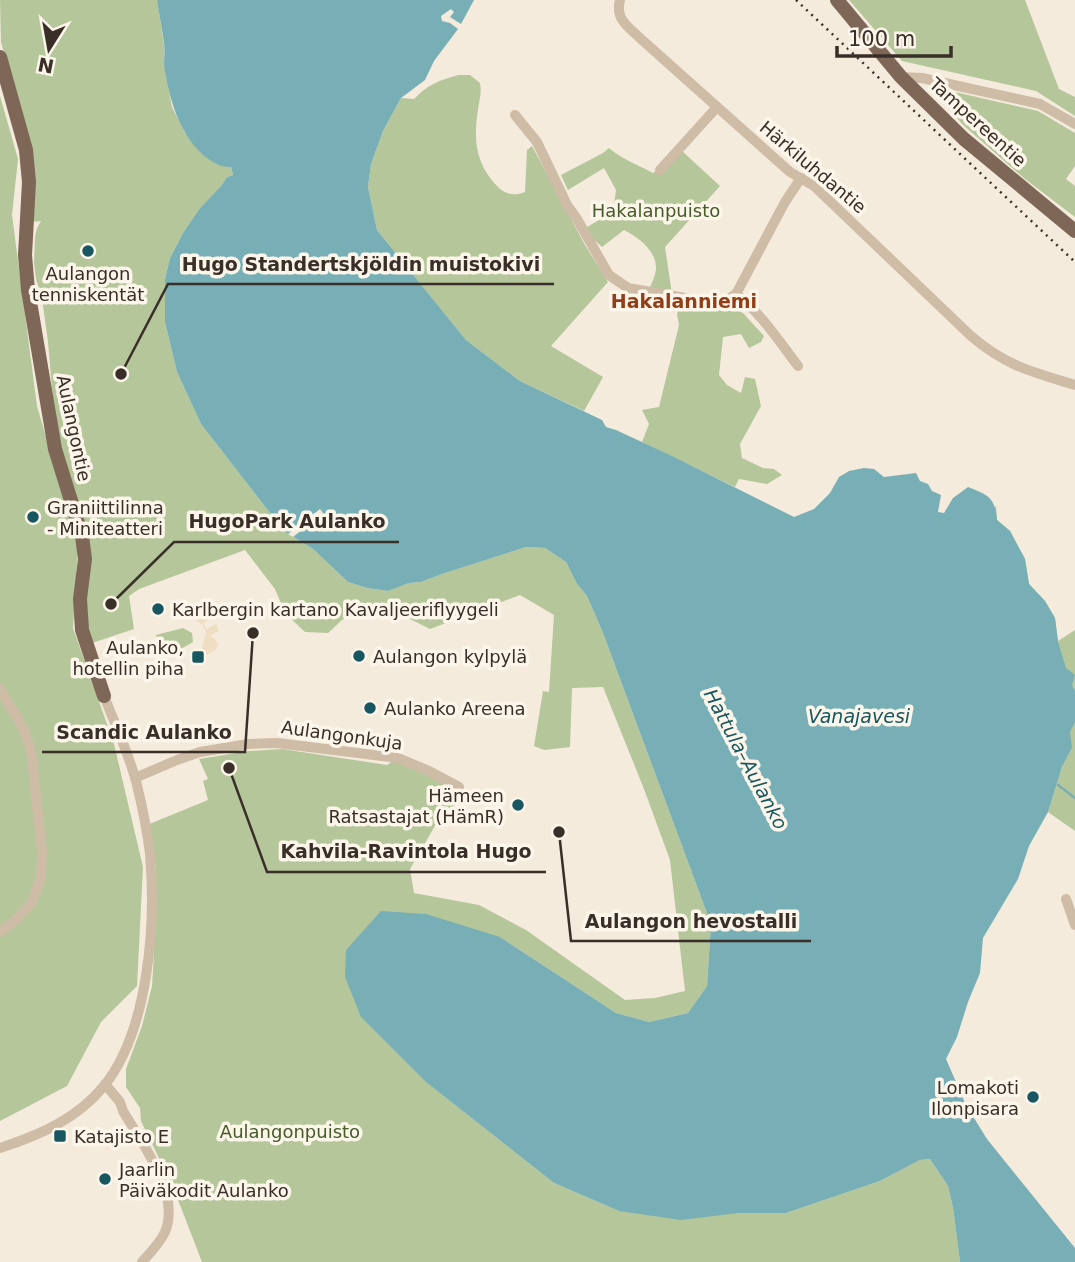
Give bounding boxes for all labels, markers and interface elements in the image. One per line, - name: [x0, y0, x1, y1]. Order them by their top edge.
- north arrow: [14, 14, 84, 84]
- scale bar: [837, 14, 951, 58]
- text: 100 m: [848, 27, 915, 51]
- text: N: [36, 53, 56, 78]
- street label: Tampereentie: [925, 72, 1031, 171]
- street label: Härkiluhdantie: [756, 116, 870, 218]
- park label: Hakalanpuisto: [592, 200, 720, 221]
- marker: Aulangon tenniskentät: [80, 243, 96, 259]
- callout: Hugo Standertskjöldin muistokivi: [168, 244, 554, 284]
- text: Hugo Standertskjöldin muistokivi: [182, 253, 540, 275]
- place label: Aulangon tenniskentät: [32, 263, 144, 305]
- district label: Hakalanniemi: [611, 290, 757, 312]
- street label: Aulangontie: [52, 373, 96, 483]
- place label: Graniittilinna - Miniteatteri: [47, 497, 164, 539]
- callout: HugoPark Aulanko: [174, 502, 399, 542]
- marker: Graniittilinna - Miniteatteri: [25, 509, 41, 525]
- text: HugoPark Aulanko: [188, 510, 386, 532]
- place label: Karlbergin kartano Kavaljeeriflyygeli: [172, 599, 499, 620]
- marker: Karlbergin kartano Kavaljeeriflyygeli: [150, 601, 166, 617]
- place label: Aulanko, hotellin piha: [72, 637, 184, 679]
- place label: Aulangon kylpylä: [373, 646, 527, 667]
- marker: Aulangon kylpylä: [351, 648, 367, 664]
- marker: Aulanko, hotellin piha: [190, 649, 206, 665]
- water label: Hattula–Aulanko: [700, 685, 792, 833]
- place label: Aulanko Areena: [384, 698, 526, 719]
- marker: Aulanko Areena: [362, 700, 378, 716]
- water label: Vanajavesi: [808, 705, 911, 727]
- callout: Scandic Aulanko: [42, 712, 245, 752]
- street label: Aulangonkuja: [280, 716, 404, 754]
- text: Scandic Aulanko: [56, 721, 232, 743]
- place label: Hämeen Ratsastajat (HämR): [328, 785, 504, 827]
- marker: Hämeen Ratsastajat (HämR): [510, 797, 526, 813]
- callout: Kahvila-Ravintola Hugo: [267, 832, 546, 872]
- text: Kahvila-Ravintola Hugo: [280, 840, 532, 862]
- callout: Aulangon hevostalli: [571, 901, 811, 941]
- text: Aulangon hevostalli: [585, 910, 797, 932]
- place label: Lomakoti Ilonpisara: [931, 1077, 1019, 1119]
- marker: Lomakoti Ilonpisara: [1025, 1089, 1041, 1105]
- park label: Aulangonpuisto: [220, 1121, 360, 1142]
- place label: Katajisto E: [74, 1126, 169, 1147]
- marker: Katajisto E: [52, 1128, 68, 1144]
- place label: Jaarlin Päiväkodit Aulanko: [118, 1159, 289, 1201]
- marker: Jaarlin Päiväkodit Aulanko: [97, 1171, 113, 1187]

